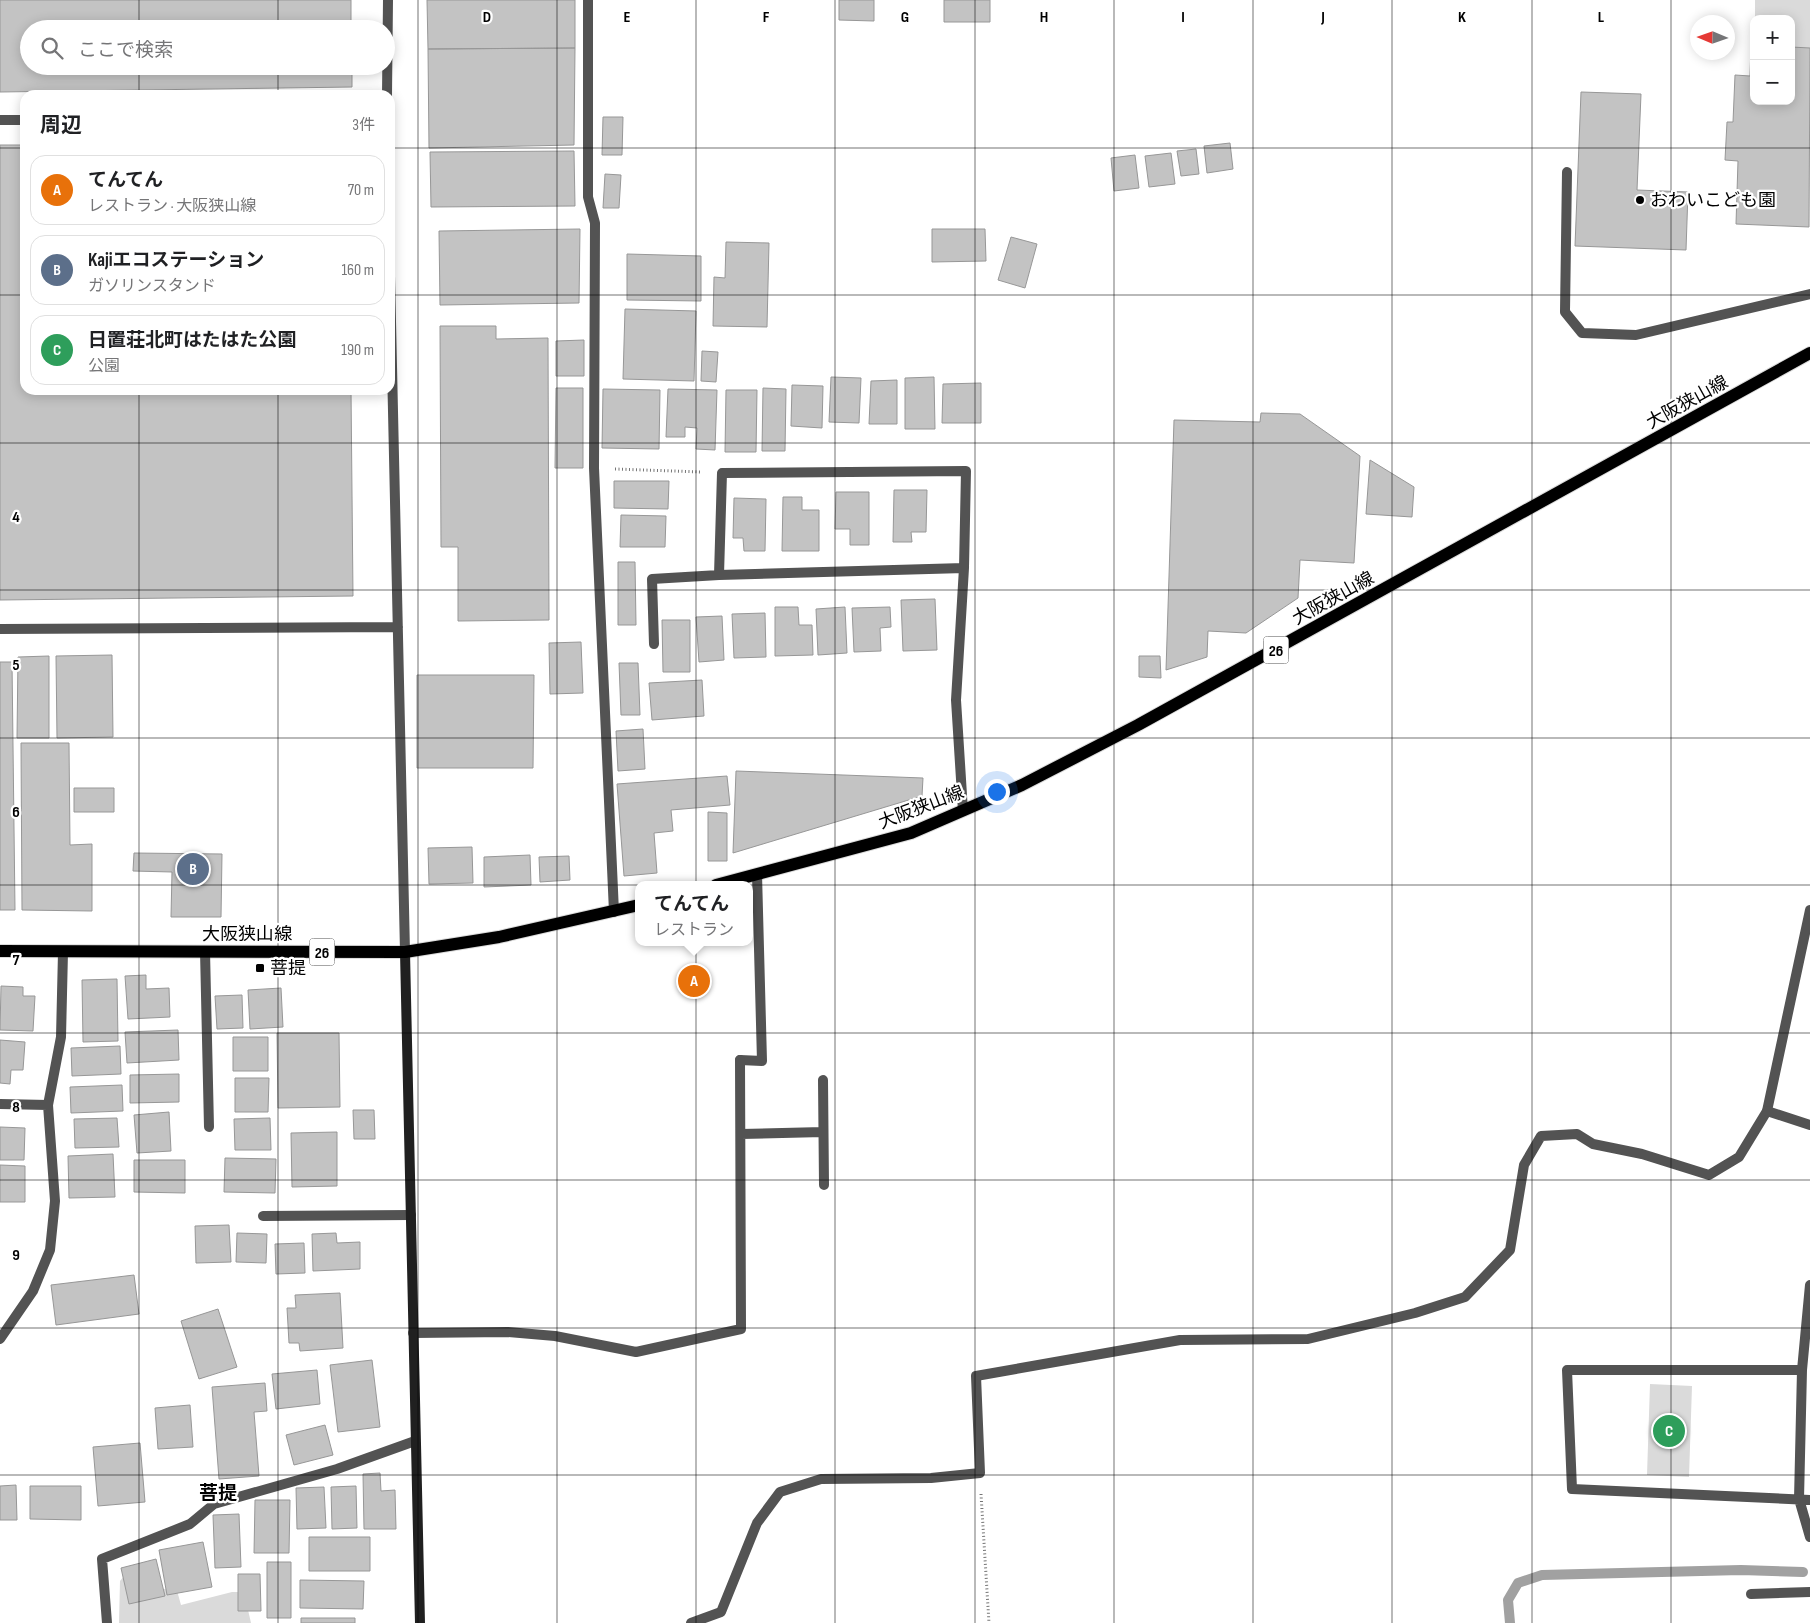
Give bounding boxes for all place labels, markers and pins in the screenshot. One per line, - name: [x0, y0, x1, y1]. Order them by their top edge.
- place label: おわいこども園: [1650, 190, 1776, 211]
- marker: おわいこども園: [1634, 194, 1646, 206]
- pin: B: [177, 850, 209, 888]
- place label: 菩提: [270, 958, 306, 979]
- marker: 菩提: [254, 962, 266, 974]
- pin: A: [678, 962, 710, 1000]
- pin: C: [1653, 1412, 1685, 1450]

